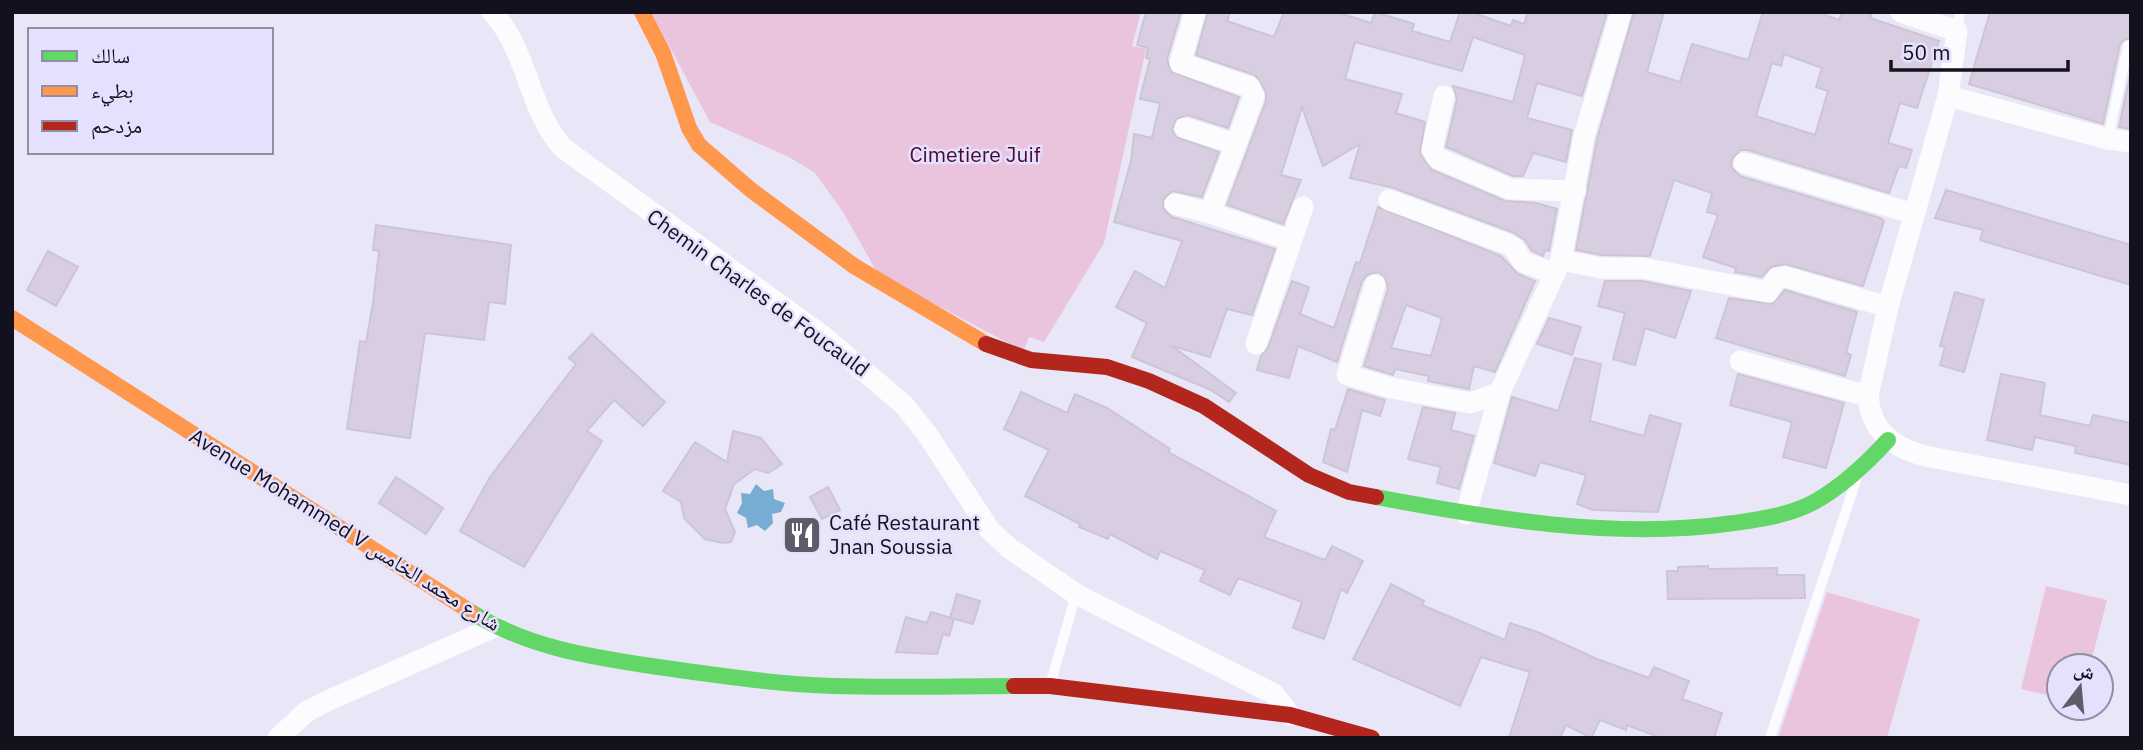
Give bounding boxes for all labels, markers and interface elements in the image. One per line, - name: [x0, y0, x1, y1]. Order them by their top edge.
- legend: [28, 28, 273, 154]
- scale bar: [1891, 28, 2068, 72]
- text: 50 m: [1902, 38, 1951, 66]
- text: سالك: [91, 41, 130, 69]
- text: بطيء: [91, 76, 134, 107]
- text: مزدحم: [91, 111, 142, 140]
- park label: Cimetiere Juif: [909, 140, 1041, 168]
- street label: Chemin Charles de Foucauld: [642, 202, 875, 382]
- street label: Avenue Mohammed V شارع محمد الخامس: [185, 421, 506, 637]
- place label: Café Restaurant Jnan Soussia: [829, 508, 980, 560]
- restaurant icon: Café Restaurant Jnan Soussia: [781, 514, 823, 556]
- north arrow: [2045, 652, 2115, 722]
- text: ش: [2072, 656, 2098, 685]

